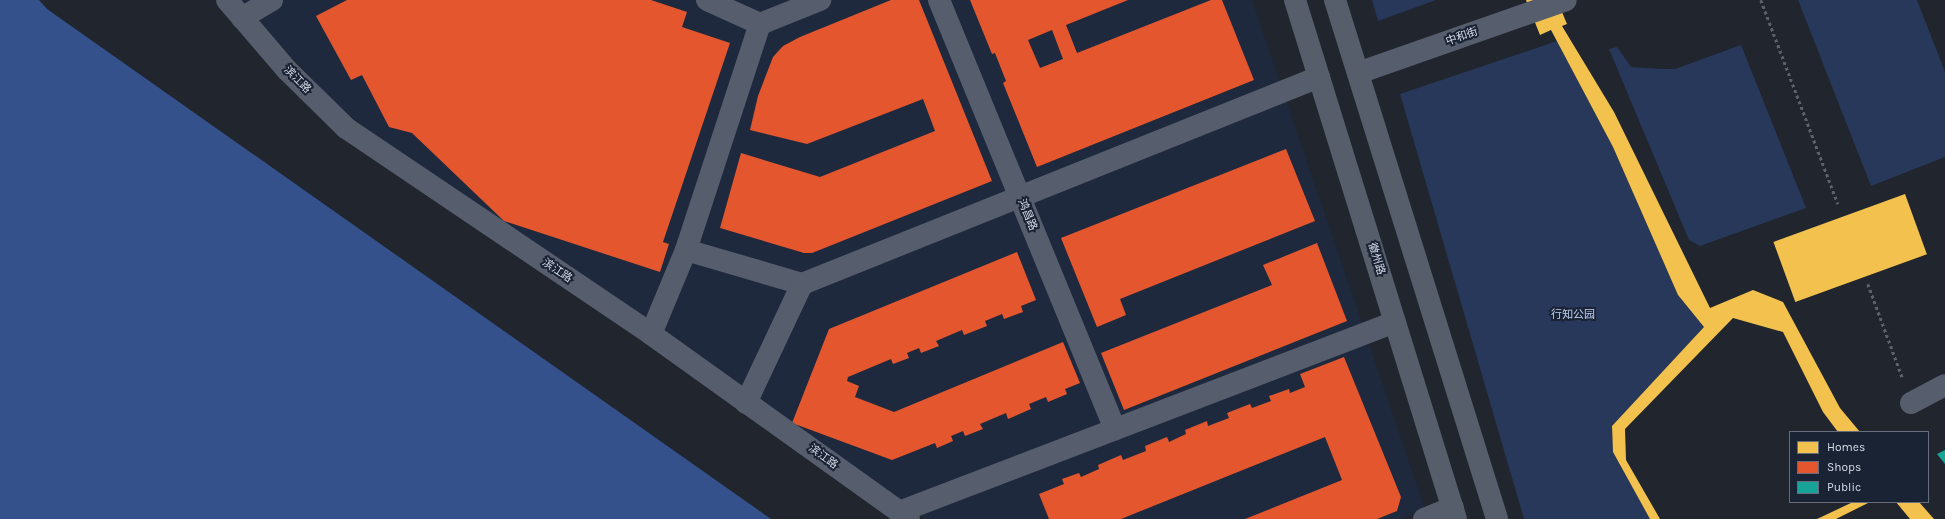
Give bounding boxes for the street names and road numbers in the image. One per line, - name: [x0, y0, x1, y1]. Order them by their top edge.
- street label: 中和街: [1444, 25, 1480, 49]
- street label: 滨江路: [281, 64, 313, 96]
- street label: 鸿昌路: [1015, 197, 1039, 233]
- street label: 徽州路: [1365, 241, 1387, 277]
- street label: 滨江路: [540, 256, 574, 286]
- street label: 滨江路: [806, 442, 840, 472]

